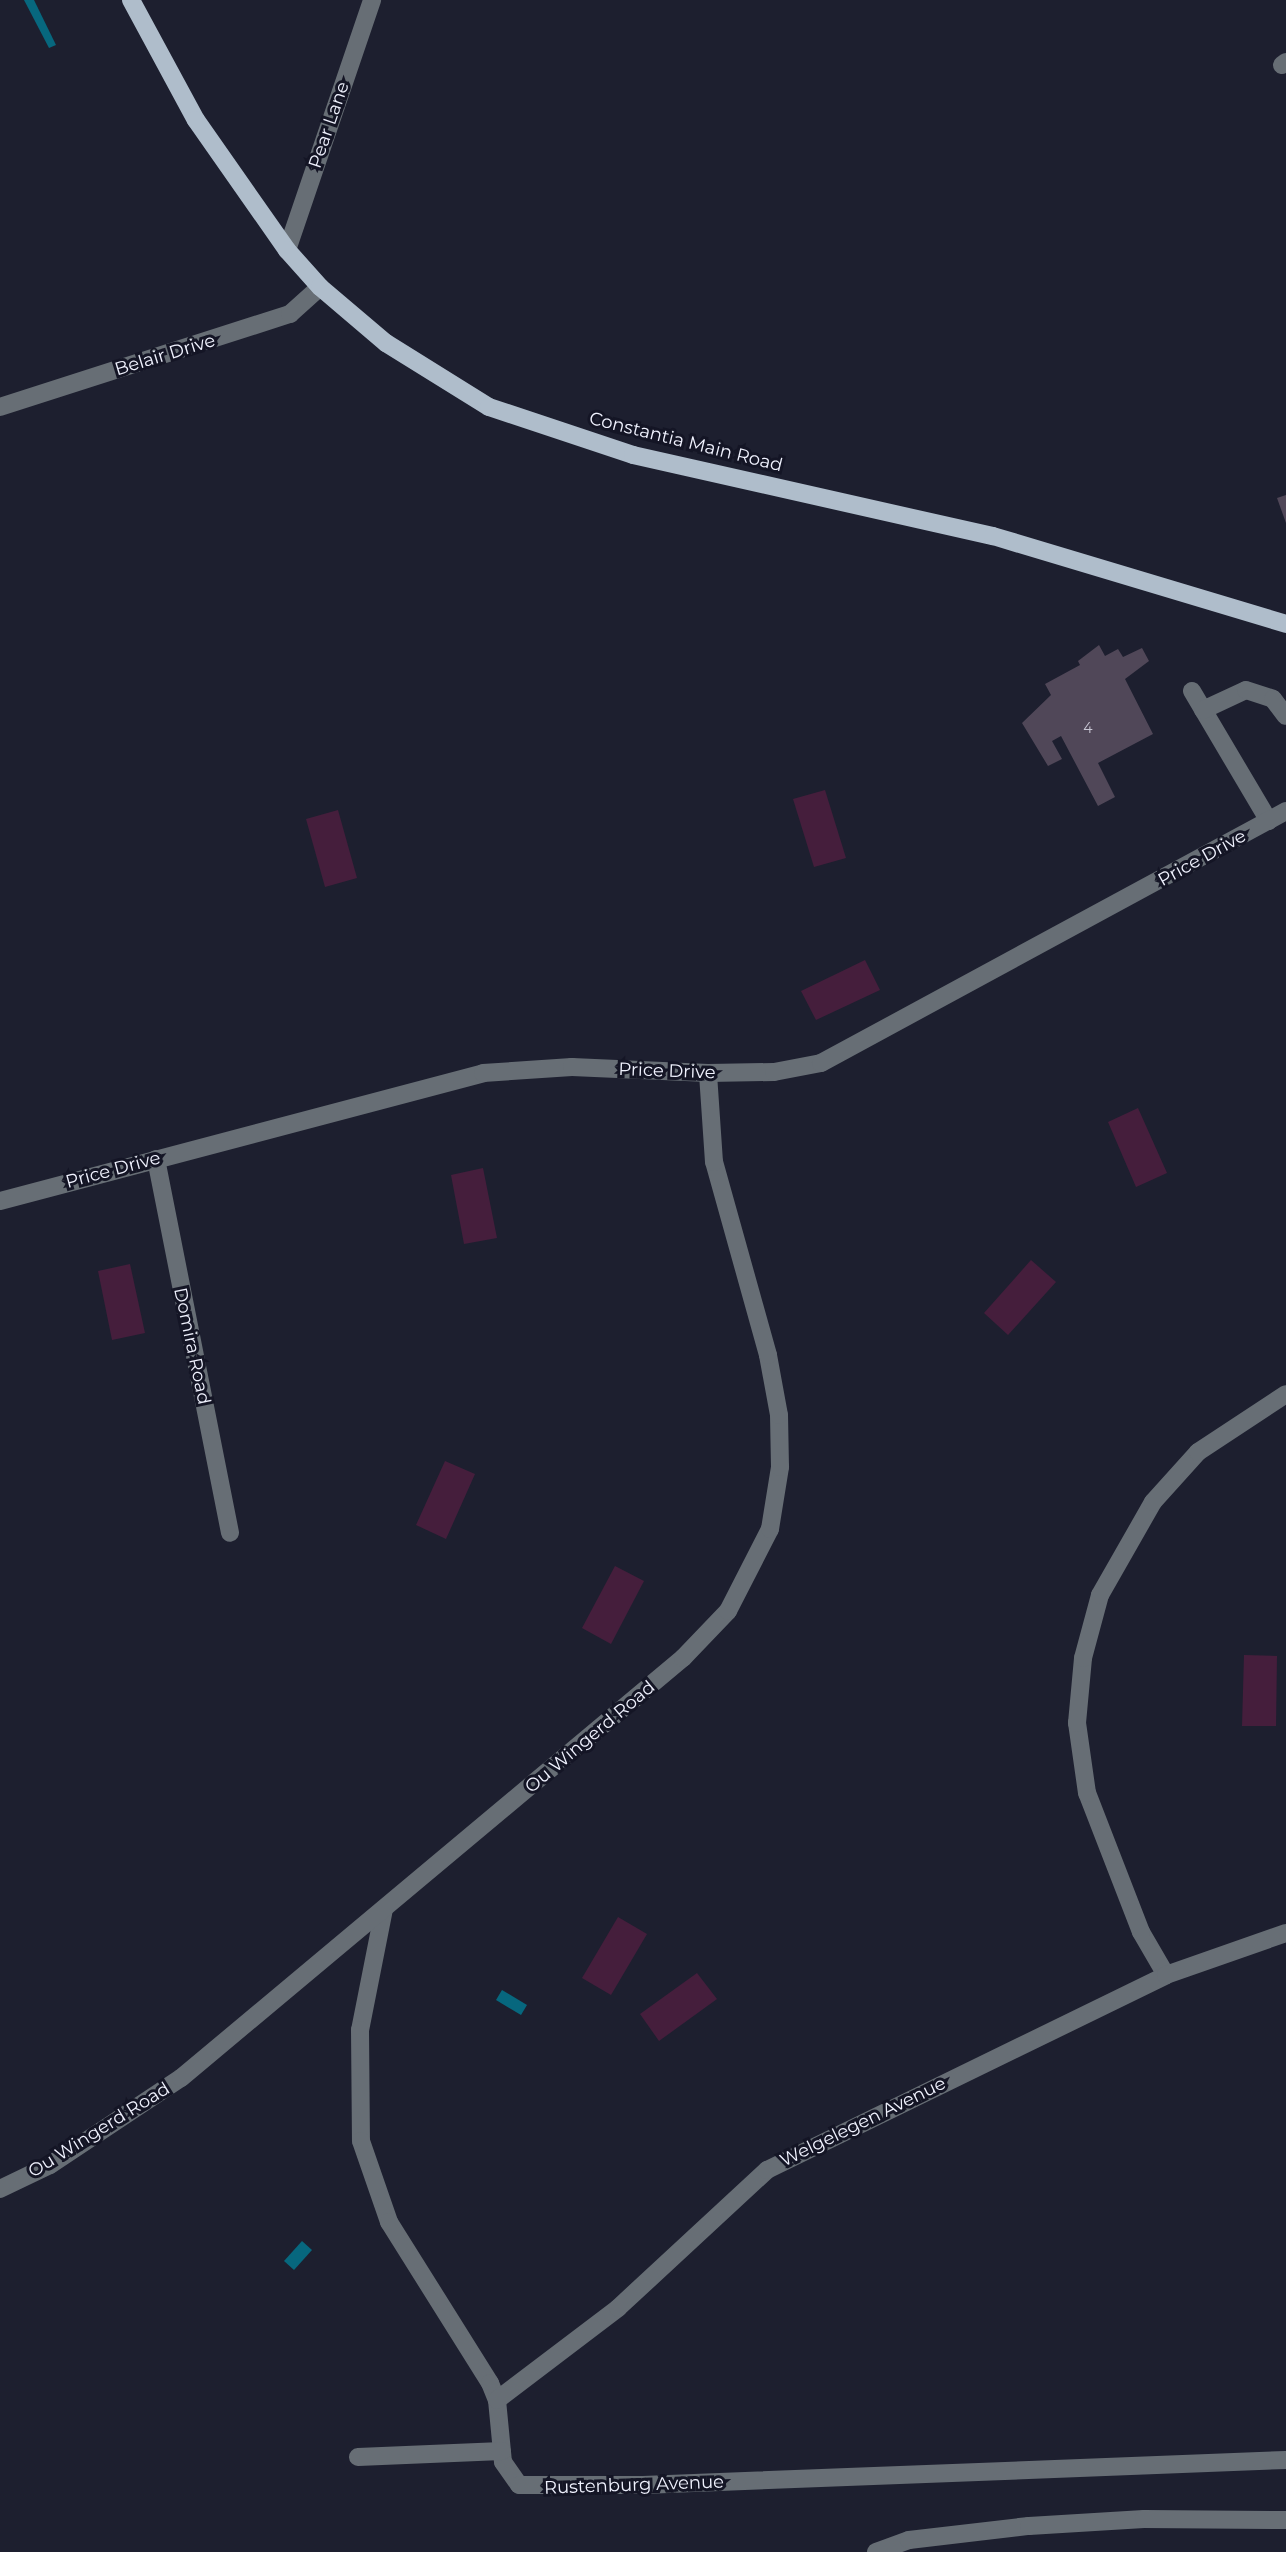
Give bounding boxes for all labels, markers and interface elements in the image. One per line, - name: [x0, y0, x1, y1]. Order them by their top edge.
- street label: Pear Lane: [304, 79, 354, 171]
- street label: Belair Drive: [112, 329, 218, 381]
- street label: Constantia Main Road: [587, 408, 785, 476]
- house number: 4: [1083, 720, 1093, 736]
- street label: Price Drive: [1154, 825, 1250, 891]
- street label: Price Drive: [618, 1059, 716, 1083]
- street label: Price Drive: [63, 1147, 163, 1193]
- street label: Domira Road: [169, 1286, 215, 1406]
- street label: Ou Wingerd Road: [521, 1676, 659, 1798]
- street label: Welgelegen Avenue: [777, 2072, 949, 2172]
- street label: Ou Wingerd Road: [24, 2078, 174, 2182]
- street label: Rustenburg Avenue: [544, 2471, 724, 2499]

